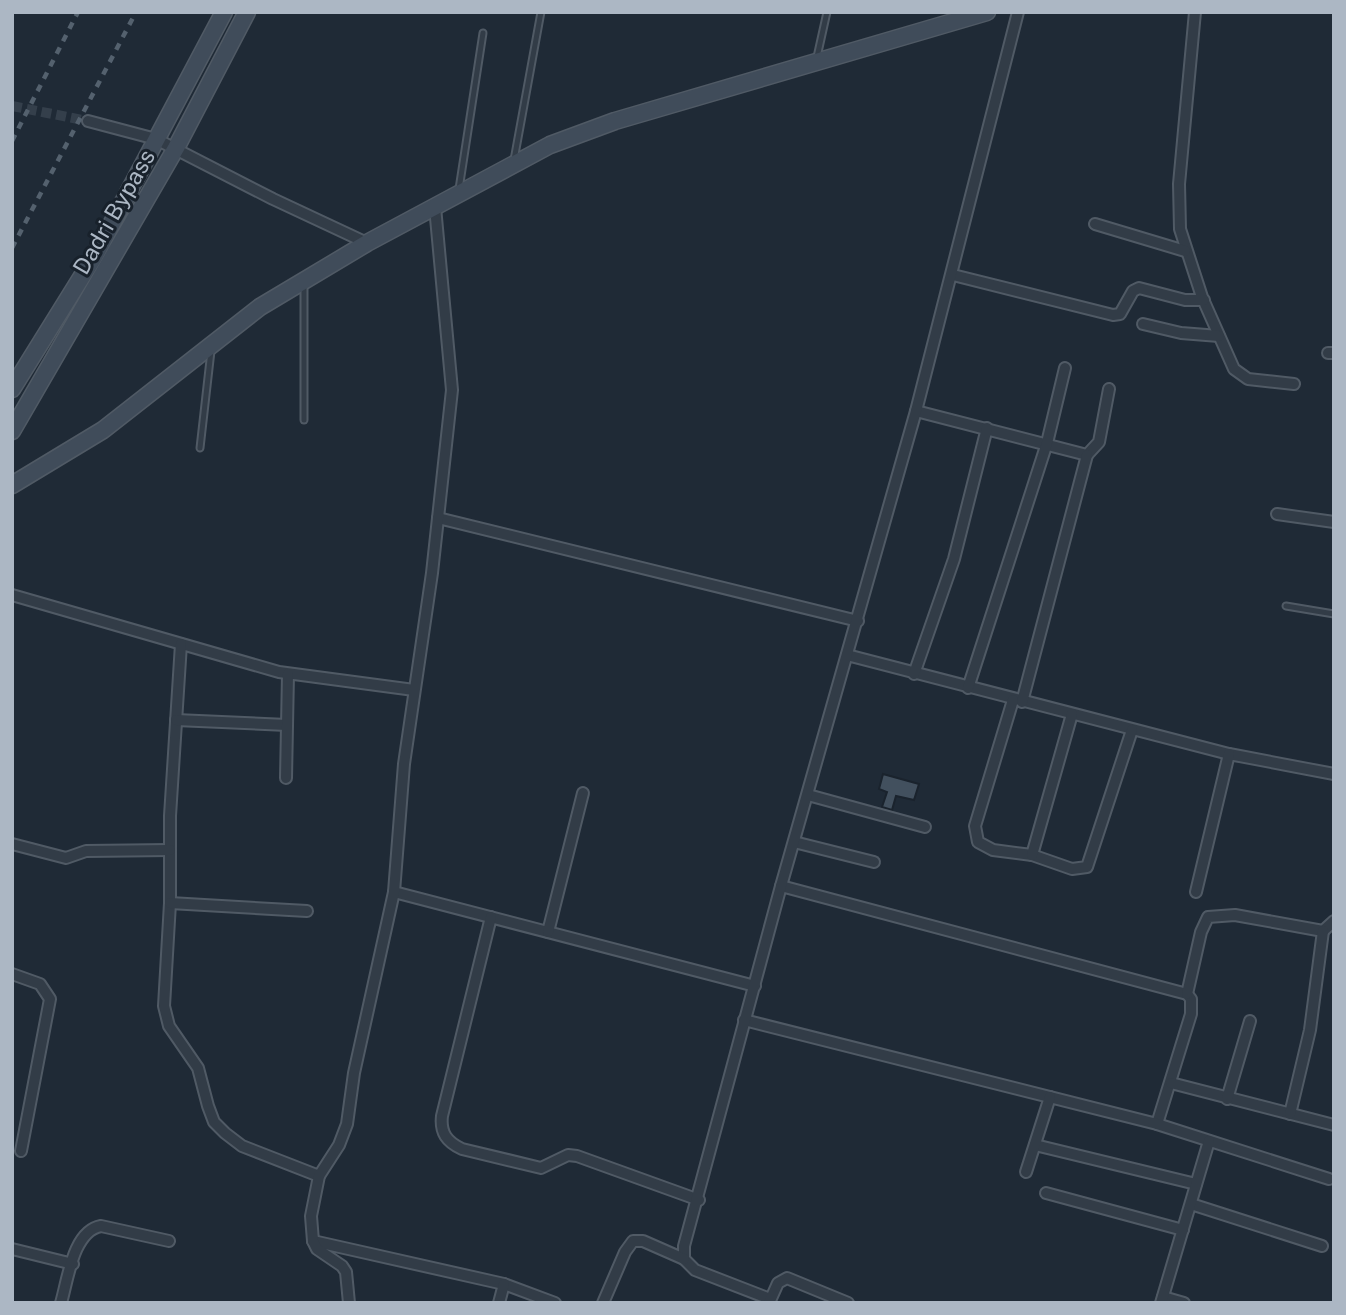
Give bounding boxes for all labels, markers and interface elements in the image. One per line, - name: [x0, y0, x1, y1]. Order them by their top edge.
- street label: Dadri Bypass: [67, 144, 160, 279]

